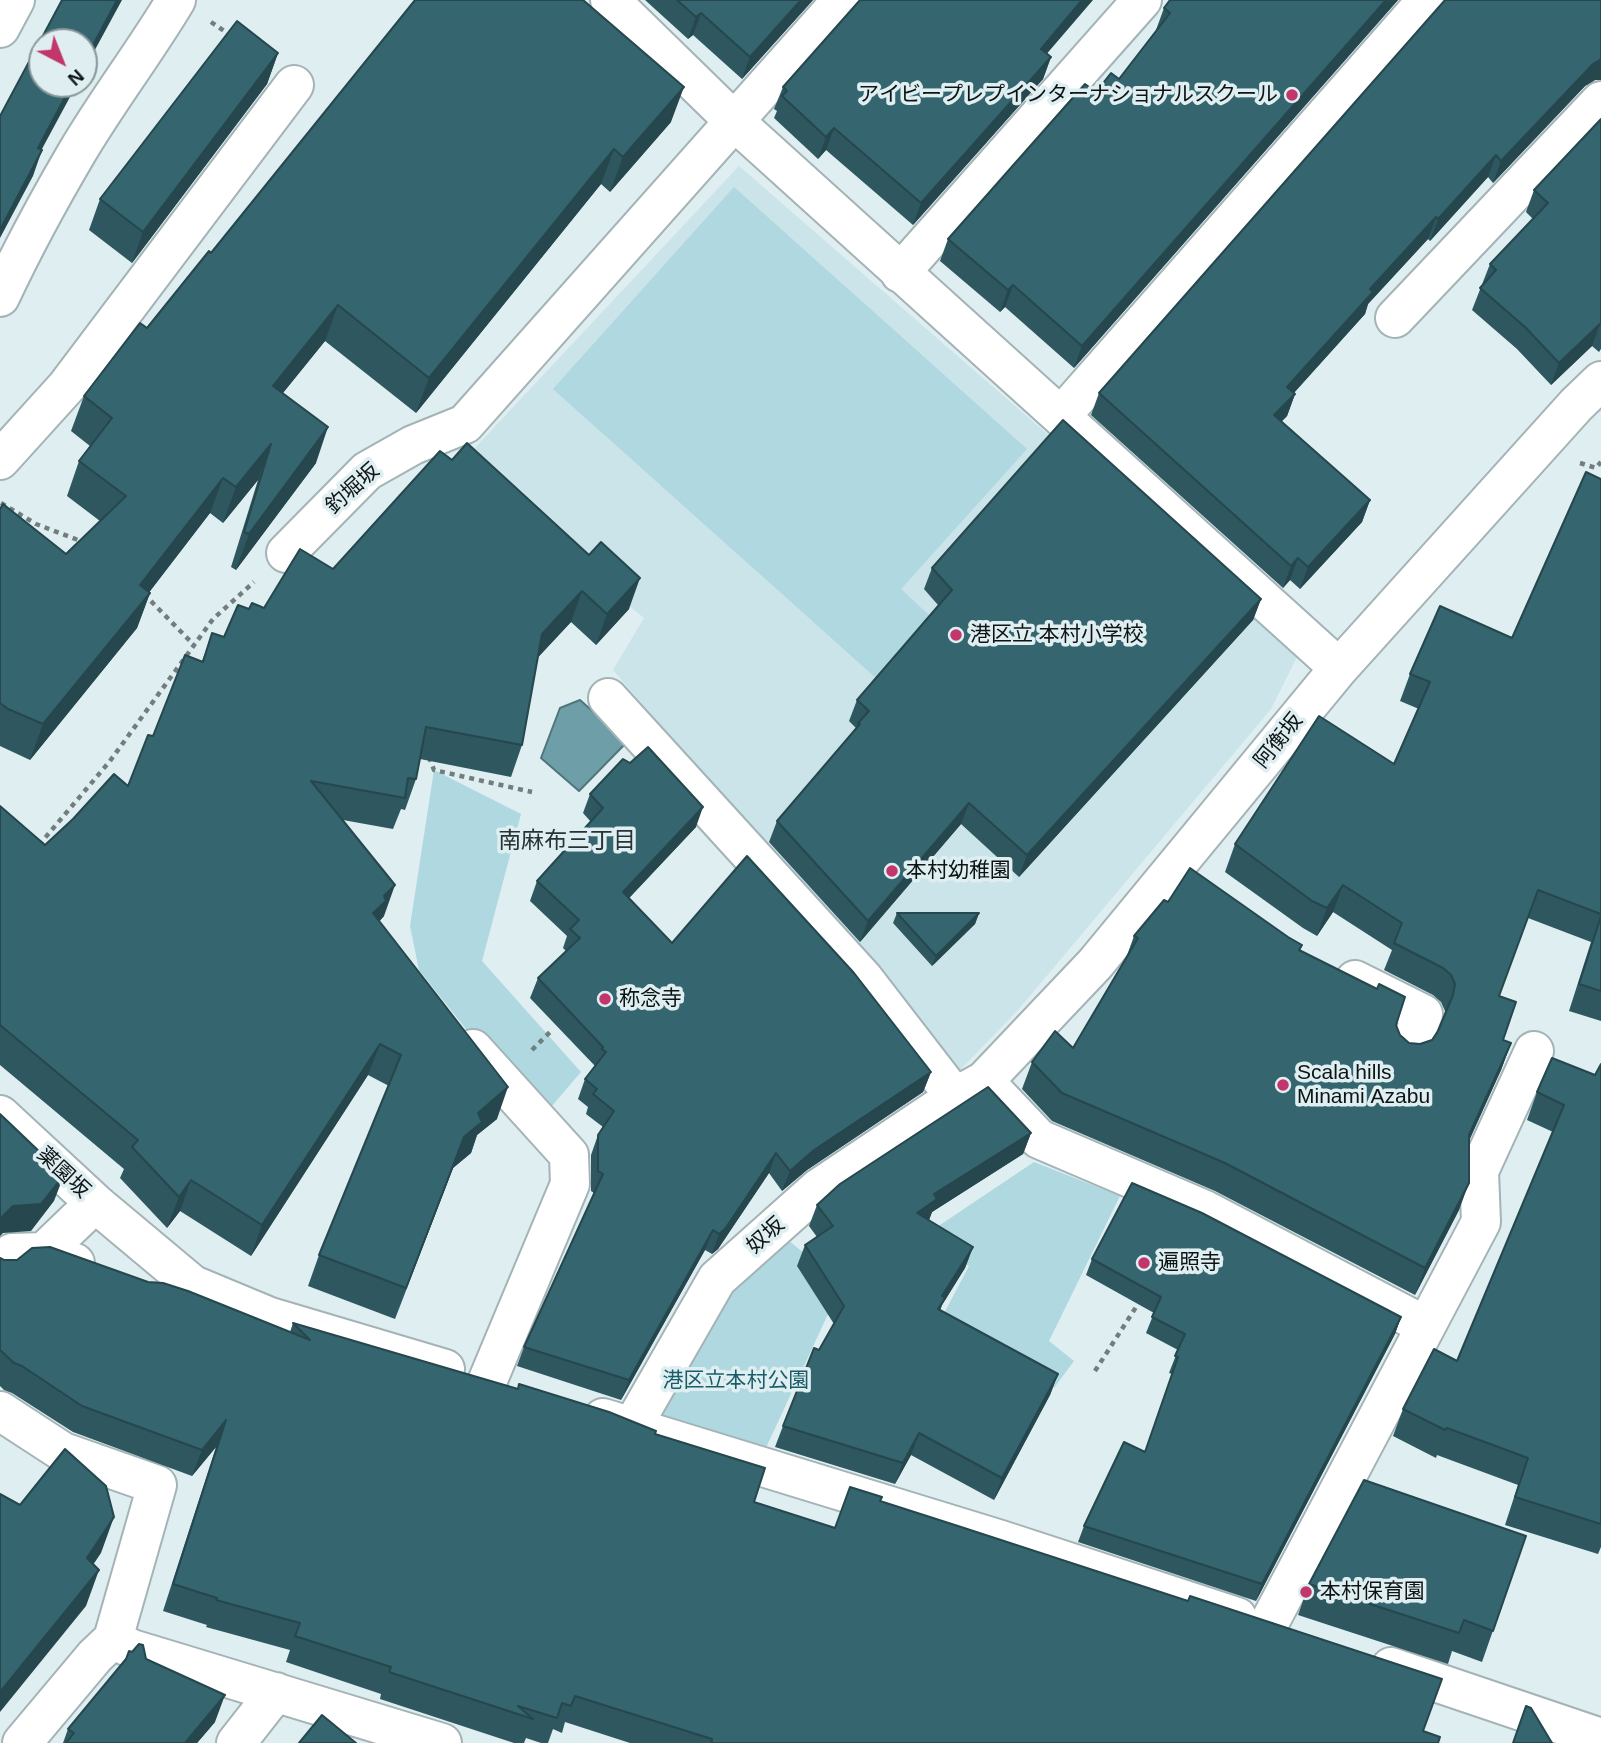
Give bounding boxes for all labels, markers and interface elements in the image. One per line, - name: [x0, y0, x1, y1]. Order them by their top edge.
- north arrow: [28, 28, 98, 98]
- text: N: [64, 65, 88, 90]
- place label: アイビープレプインターナショナルスクール: [858, 82, 1278, 108]
- marker: アイビープレプインターナショナルスクール: [1284, 87, 1300, 103]
- street label: 釣堀坂: [321, 459, 385, 519]
- place label: 港区立 本村小学校: [970, 622, 1144, 648]
- marker: 港区立 本村小学校: [948, 627, 964, 643]
- street label: 阿衡坂: [1249, 709, 1309, 773]
- district label: 南麻布三丁目: [498, 828, 636, 856]
- place label: 本村幼稚園: [906, 858, 1011, 884]
- marker: 本村幼稚園: [884, 863, 900, 879]
- place label: 称念寺: [619, 986, 682, 1012]
- marker: 称念寺: [597, 991, 613, 1007]
- place label: Scala hills Minami Azabu: [1297, 1060, 1430, 1110]
- marker: Scala hills Minami Azabu: [1275, 1077, 1291, 1093]
- street label: 薬園坂: [31, 1142, 95, 1204]
- street label: 奴坂: [742, 1213, 790, 1259]
- place label: 遍照寺: [1158, 1250, 1221, 1276]
- marker: 遍照寺: [1136, 1255, 1152, 1271]
- park label: 港区立本村公園: [663, 1368, 809, 1394]
- place label: 本村保育園: [1320, 1579, 1425, 1605]
- marker: 本村保育園: [1298, 1584, 1314, 1600]

